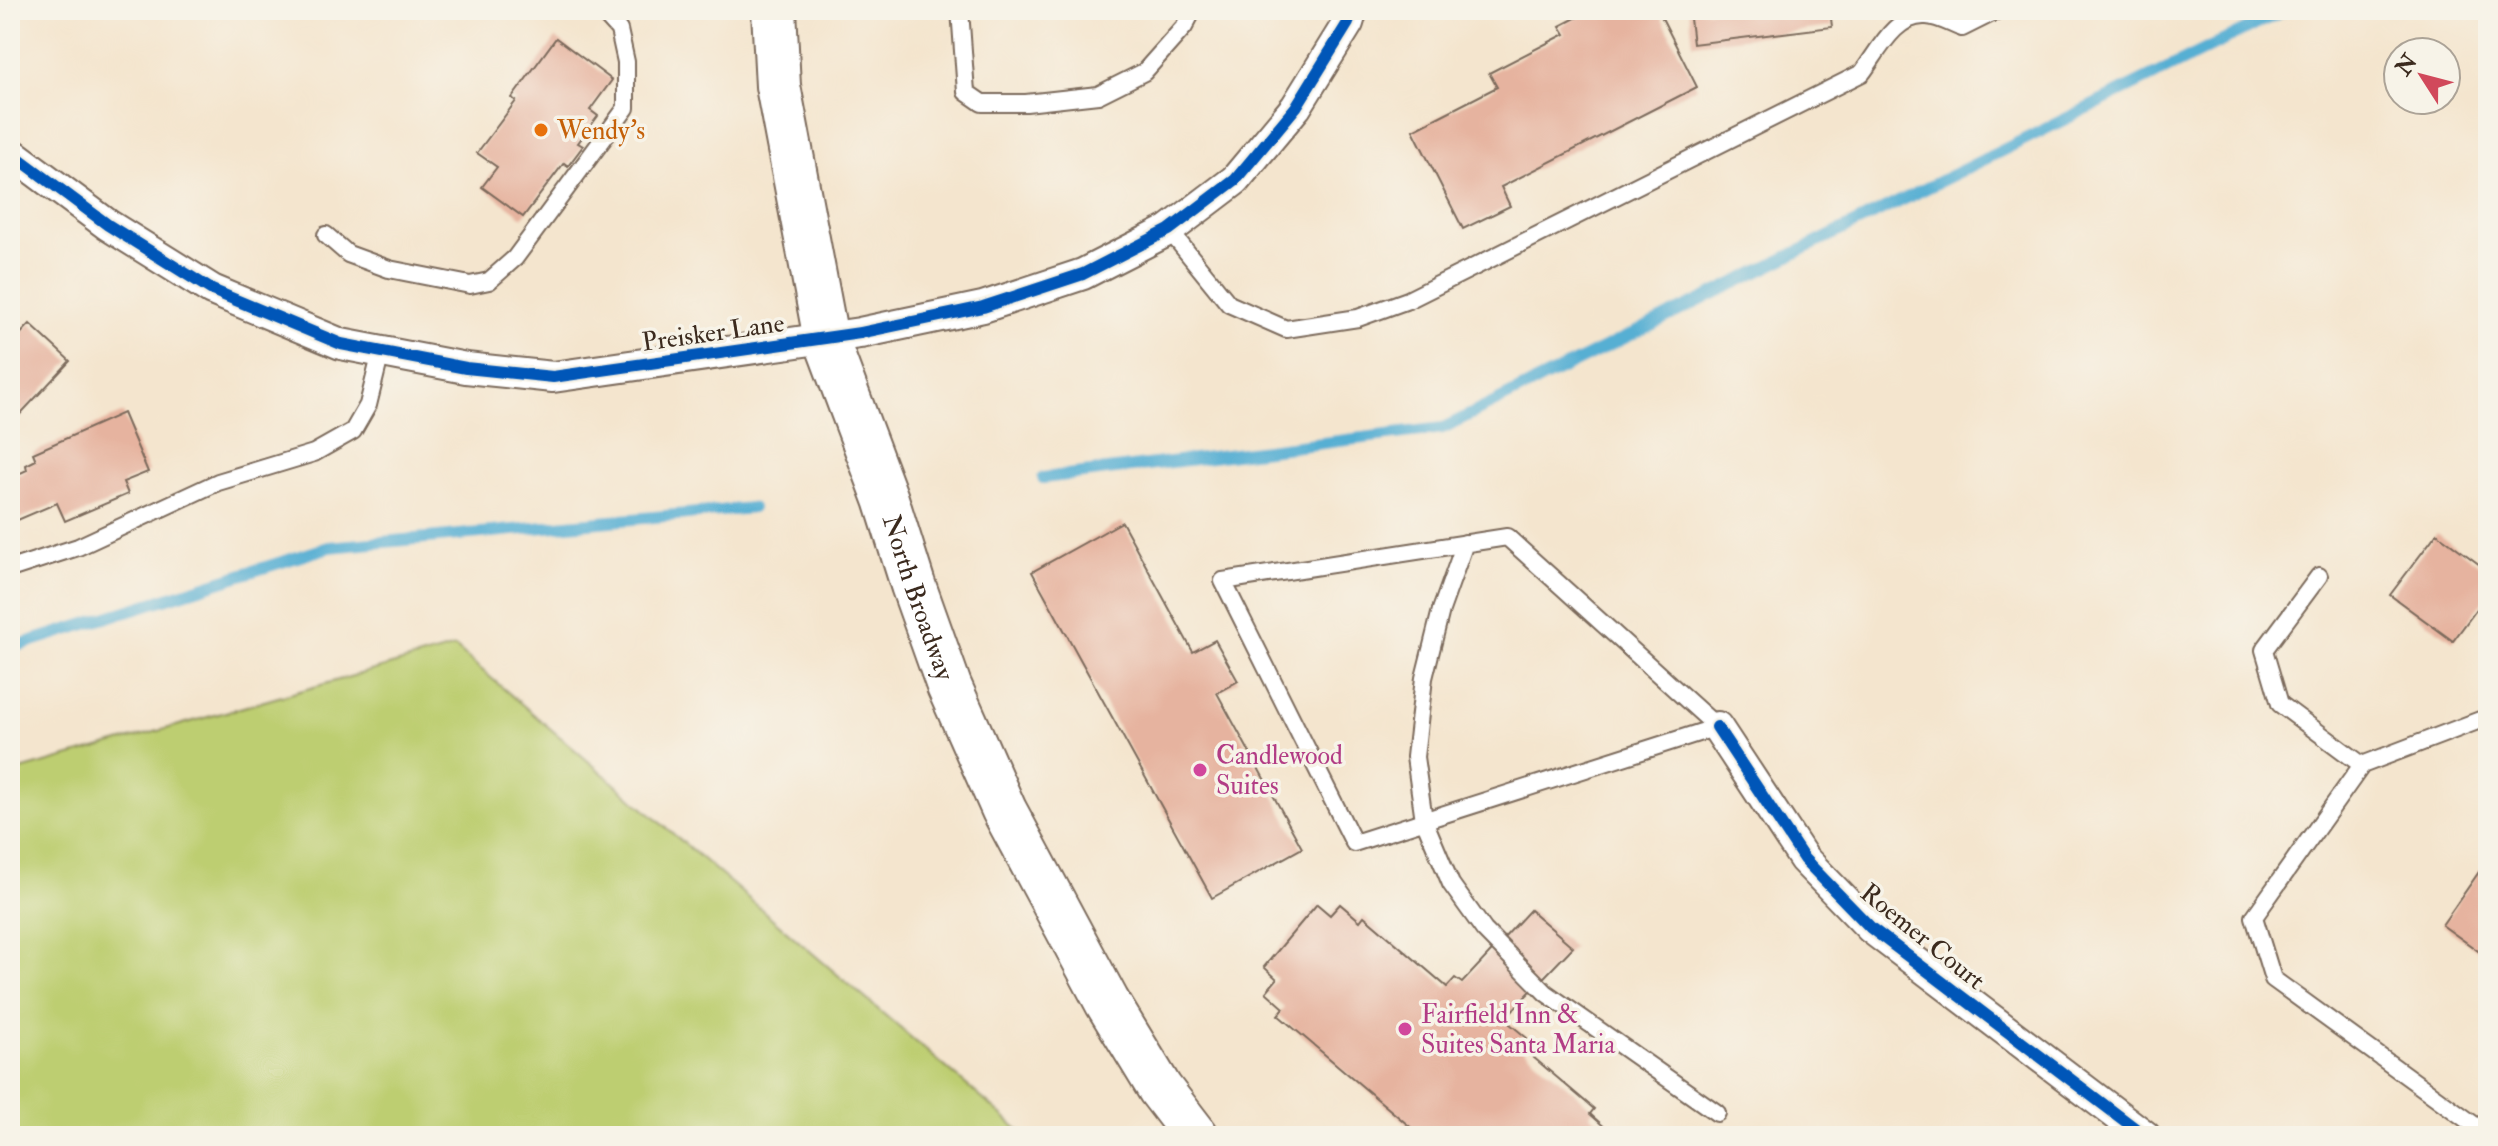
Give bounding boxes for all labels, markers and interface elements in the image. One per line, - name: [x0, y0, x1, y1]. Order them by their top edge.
- north arrow: [2382, 36, 2462, 116]
- text: N: [2389, 48, 2424, 82]
- place label: Wendy's: [556, 115, 645, 147]
- marker: Wendy's: [532, 121, 550, 139]
- street label: Preisker Lane: [640, 307, 786, 359]
- street label: North Broadway: [875, 511, 961, 685]
- place label: Candlewood Suites: [1216, 740, 1343, 802]
- marker: Candlewood Suites: [1191, 761, 1209, 779]
- street label: Roemer Court: [1854, 877, 1991, 997]
- place label: Fairfield Inn & Suites Santa Maria: [1421, 999, 1616, 1061]
- marker: Fairfield Inn & Suites Santa Maria: [1396, 1020, 1414, 1038]

